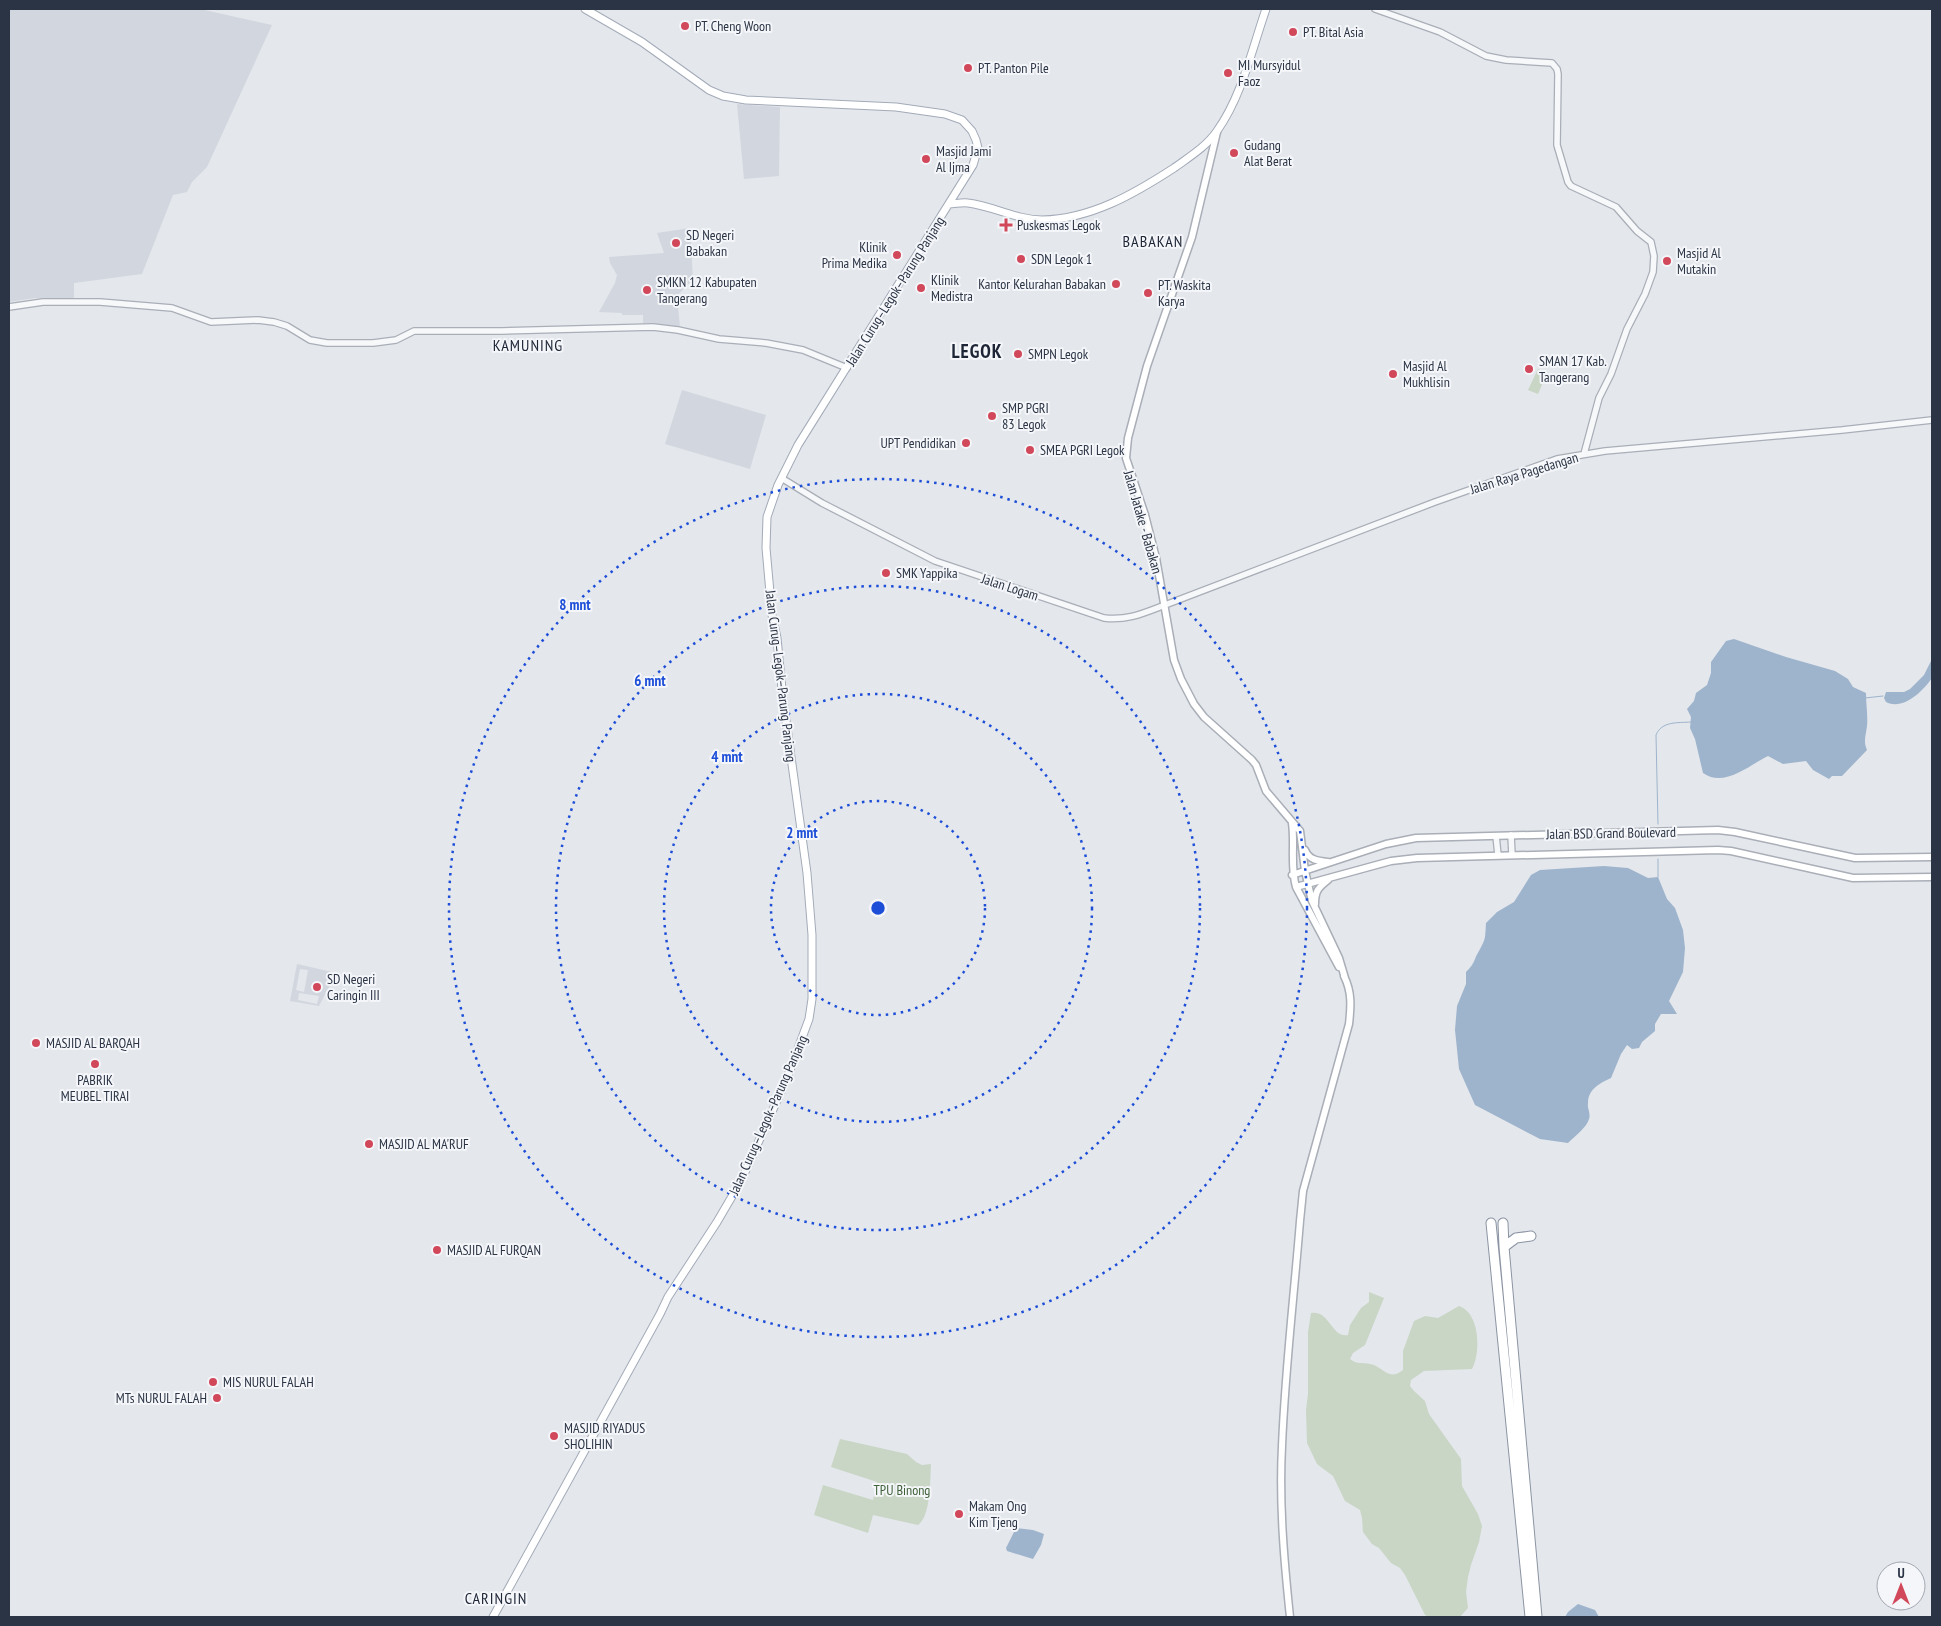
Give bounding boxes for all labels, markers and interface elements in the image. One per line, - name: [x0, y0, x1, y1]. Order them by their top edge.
- place label: PT. Cheng Woon: [695, 17, 771, 35]
- marker: PT. Cheng Woon: [679, 20, 691, 32]
- place label: PT. Bital Asia: [1303, 23, 1364, 41]
- marker: PT. Bital Asia: [1287, 26, 1299, 38]
- place label: MI Mursyidul Faoz: [1238, 56, 1301, 90]
- place label: PT. Panton Pile: [978, 59, 1049, 77]
- marker: PT. Panton Pile: [962, 62, 974, 74]
- marker: MI Mursyidul Faoz: [1222, 67, 1234, 79]
- place label: Gudang Alat Berat: [1244, 136, 1292, 170]
- place label: Masjid Jami Al Ijma: [936, 142, 991, 176]
- marker: Gudang Alat Berat: [1228, 147, 1240, 159]
- marker: Masjid Jami Al Ijma: [920, 153, 932, 165]
- street label: Jalan Curug–Legok–Parung Panjang: [841, 213, 948, 370]
- place label: Puskesmas Legok: [1017, 216, 1101, 234]
- marker: Puskesmas Legok: [999, 218, 1013, 232]
- place label: SD Negeri Babakan: [686, 226, 734, 260]
- district label: BABAKAN: [1123, 231, 1183, 251]
- marker: SD Negeri Babakan: [670, 237, 682, 249]
- place label: Klinik Prima Medika: [822, 238, 888, 272]
- place label: Masjid Al Mutakin: [1677, 244, 1722, 278]
- marker: Klinik Prima Medika: [891, 249, 903, 261]
- place label: SDN Legok 1: [1031, 250, 1092, 268]
- marker: SDN Legok 1: [1015, 253, 1027, 265]
- marker: Masjid Al Mutakin: [1661, 255, 1673, 267]
- place label: Klinik Medistra: [931, 271, 973, 305]
- place label: SMKN 12 Kabupaten Tangerang: [657, 273, 757, 307]
- place label: Kantor Kelurahan Babakan: [978, 275, 1106, 293]
- place label: PT. Waskita Karya: [1158, 276, 1211, 310]
- marker: Kantor Kelurahan Babakan: [1110, 278, 1122, 290]
- marker: Klinik Medistra: [915, 282, 927, 294]
- marker: SMKN 12 Kabupaten Tangerang: [641, 284, 653, 296]
- marker: PT. Waskita Karya: [1142, 287, 1154, 299]
- district label: KAMUNING: [493, 335, 563, 355]
- district label: LEGOK: [951, 339, 1003, 363]
- place label: SMPN Legok: [1028, 345, 1089, 363]
- marker: SMPN Legok: [1012, 348, 1024, 360]
- place label: SMAN 17 Kab. Tangerang: [1539, 352, 1607, 386]
- place label: Masjid Al Mukhlisin: [1403, 357, 1450, 391]
- marker: SMAN 17 Kab. Tangerang: [1523, 363, 1535, 375]
- marker: Masjid Al Mukhlisin: [1387, 368, 1399, 380]
- place label: SMP PGRI 83 Legok: [1002, 399, 1049, 433]
- marker: SMP PGRI 83 Legok: [986, 410, 998, 422]
- place label: UPT Pendidikan: [881, 434, 956, 452]
- marker: UPT Pendidikan: [960, 437, 972, 449]
- place label: SMEA PGRI Legok: [1040, 441, 1125, 459]
- marker: SMEA PGRI Legok: [1024, 444, 1036, 456]
- street label: Jalan Raya Pagedangan: [1467, 448, 1580, 498]
- street label: Jalan Jatake - Babakan: [1119, 467, 1166, 576]
- place label: SMK Yappika: [896, 564, 958, 582]
- marker: SMK Yappika: [880, 567, 892, 579]
- street label: Jalan Logam: [978, 569, 1041, 605]
- street label: Jalan Curug–Legok–Parung Panjang: [761, 588, 800, 763]
- text: 8 mnt: [559, 595, 591, 614]
- text: 6 mnt: [634, 671, 666, 690]
- text: 4 mnt: [711, 747, 743, 766]
- text: 2 mnt: [786, 823, 818, 842]
- street label: Jalan BSD Grand Boulevard: [1545, 823, 1676, 843]
- centre of rings: [869, 899, 887, 917]
- place label: SD Negeri Caringin III: [327, 970, 380, 1004]
- marker: SD Negeri Caringin III: [311, 981, 323, 993]
- street label: Jalan Curug–Legok–Parung Panjang: [724, 1032, 811, 1199]
- place label: MASJID AL BARQAH: [46, 1034, 140, 1052]
- marker: MASJID AL BARQAH: [30, 1037, 42, 1049]
- marker: PABRIK MEUBEL TIRAI: [89, 1058, 101, 1070]
- place label: PABRIK MEUBEL TIRAI: [61, 1071, 129, 1105]
- place label: MASJID AL MA'RUF: [379, 1135, 469, 1153]
- marker: MASJID AL MA'RUF: [363, 1138, 375, 1150]
- place label: MASJID AL FURQAN: [447, 1241, 541, 1259]
- marker: MASJID AL FURQAN: [431, 1244, 443, 1256]
- place label: MIS NURUL FALAH: [223, 1373, 314, 1391]
- marker: MIS NURUL FALAH: [207, 1376, 219, 1388]
- place label: MTs NURUL FALAH: [116, 1389, 207, 1407]
- marker: MTs NURUL FALAH: [211, 1392, 223, 1404]
- place label: MASJID RIYADUS SHOLIHIN: [564, 1419, 645, 1453]
- marker: MASJID RIYADUS SHOLIHIN: [548, 1430, 560, 1442]
- park label: TPU Binong: [874, 1481, 930, 1499]
- place label: Makam Ong Kim Tjeng: [969, 1497, 1027, 1531]
- marker: Makam Ong Kim Tjeng: [953, 1508, 965, 1520]
- north arrow: [1876, 1561, 1926, 1611]
- text: U: [1897, 1564, 1905, 1582]
- district label: CARINGIN: [465, 1588, 527, 1608]

